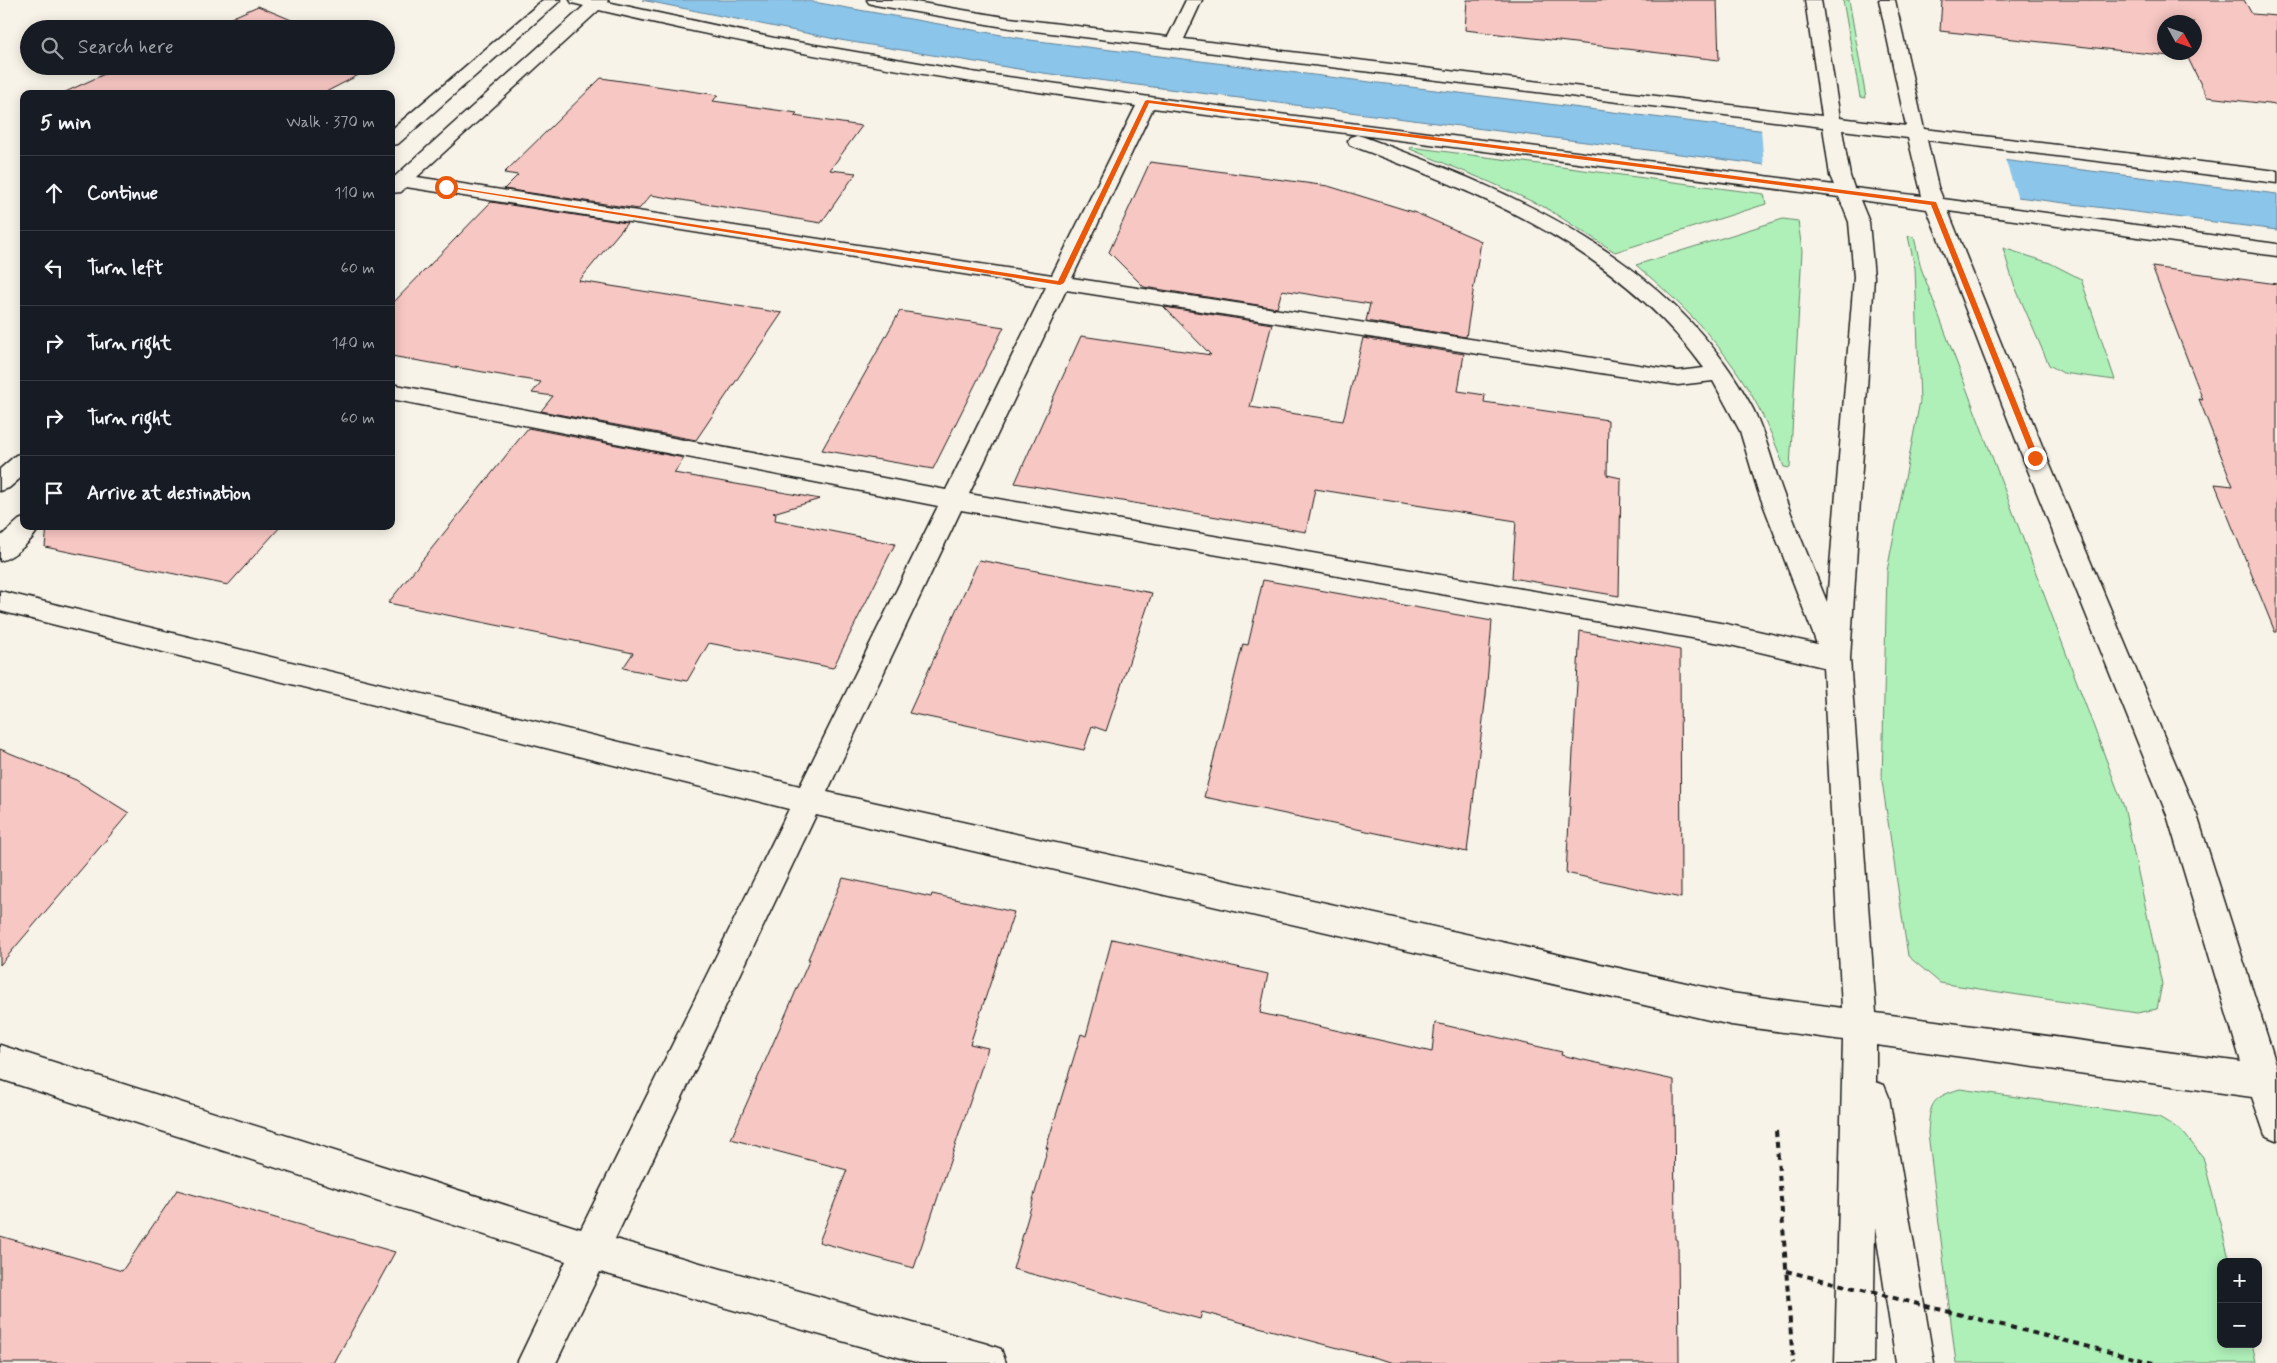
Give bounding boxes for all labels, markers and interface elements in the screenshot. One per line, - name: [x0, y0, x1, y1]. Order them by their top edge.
- north arrow: [2157, 15, 2202, 60]
- search box: [20, 20, 395, 75]
- icon: search: [38, 34, 66, 62]
- text: Search here: [78, 35, 174, 60]
- text: 5 min: [40, 109, 92, 137]
- text: Walk · 370 m: [286, 112, 375, 133]
- route start: [435, 176, 458, 199]
- icon: ahead: [40, 179, 68, 207]
- text: Continue: [87, 181, 158, 206]
- text: 110 m: [334, 183, 375, 204]
- icon: left: [40, 254, 68, 282]
- text: Turn left: [87, 256, 163, 281]
- text: 60 m: [341, 258, 375, 279]
- icon: right: [40, 329, 68, 357]
- text: Turn right: [87, 331, 171, 356]
- text: 140 m: [331, 333, 375, 354]
- icon: right: [40, 404, 68, 432]
- text: Turn right: [87, 406, 171, 431]
- text: 60 m: [341, 408, 375, 429]
- route end: [2024, 447, 2047, 470]
- icon: arrive: [40, 479, 68, 507]
- text: Arrive at destination: [87, 481, 251, 506]
- map controls: [2217, 1258, 2262, 1348]
- button: +: [2217, 1258, 2262, 1303]
- button: −: [2217, 1303, 2262, 1348]

